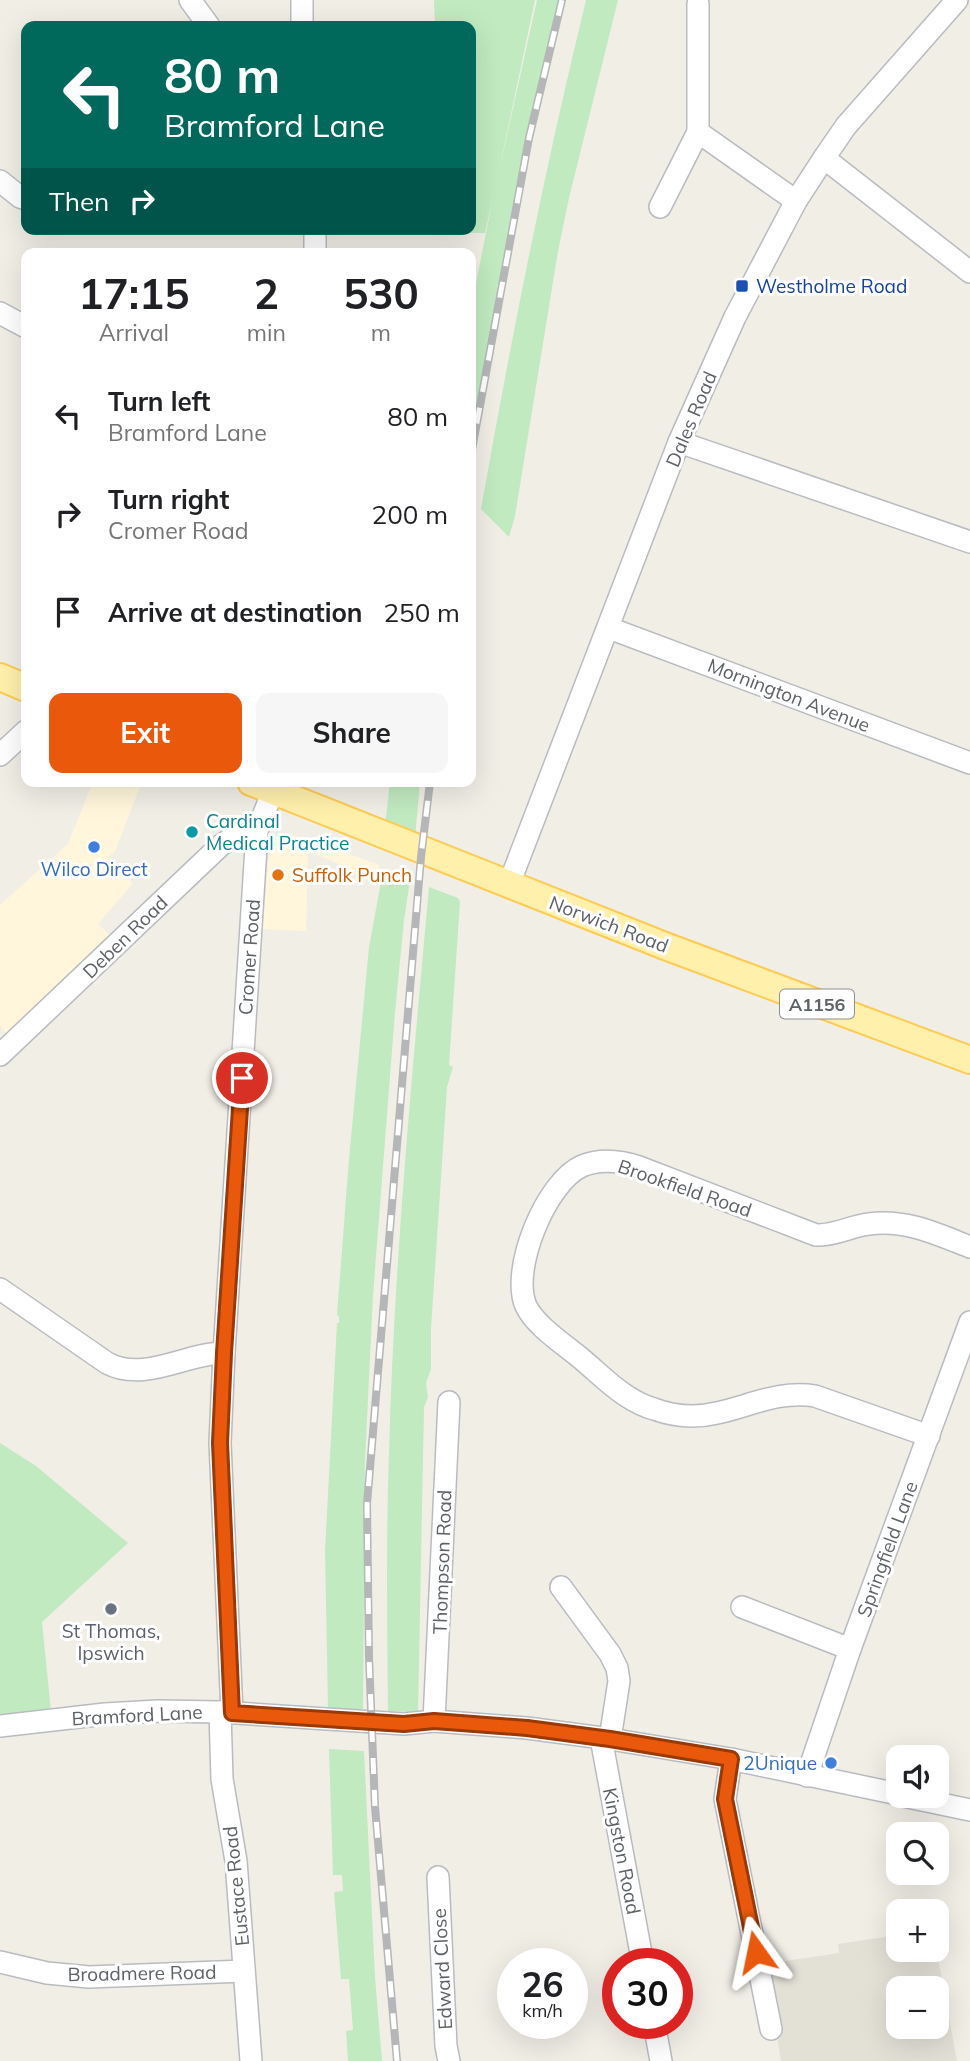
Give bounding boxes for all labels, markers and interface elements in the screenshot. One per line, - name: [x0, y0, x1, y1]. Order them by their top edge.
- text: 80 m: [164, 44, 280, 105]
- icon: left: [49, 49, 140, 140]
- text: Bramford Lane: [164, 105, 385, 145]
- icon: right: [123, 182, 161, 220]
- text: Then: [49, 185, 109, 218]
- text: 17:15: [78, 267, 189, 320]
- text: 2: [254, 267, 279, 320]
- text: 530: [343, 267, 419, 320]
- place label: Westholme Road: [756, 274, 907, 298]
- marker: Westholme Road: [734, 278, 750, 294]
- text: Arrival: [99, 318, 169, 347]
- text: min: [247, 318, 286, 347]
- text: m: [371, 318, 391, 347]
- street label: Dales Road: [660, 368, 722, 470]
- text: Turn left: [108, 385, 210, 418]
- icon: left: [49, 397, 87, 435]
- text: 80 m: [387, 400, 448, 433]
- text: Bramford Lane: [108, 418, 267, 447]
- text: Turn right: [108, 483, 229, 516]
- icon: right: [49, 495, 87, 533]
- text: 200 m: [372, 498, 448, 531]
- text: Cromer Road: [108, 516, 249, 545]
- icon: arrive: [49, 593, 87, 631]
- text: Arrive at destination: [108, 596, 363, 629]
- text: 250 m: [384, 596, 460, 629]
- street label: Mornington Avenue: [704, 653, 874, 737]
- button: Exit: [49, 693, 242, 773]
- button: Share: [256, 693, 448, 773]
- place label: Cardinal Medical Practice: [206, 809, 349, 855]
- marker: Cardinal Medical Practice: [184, 824, 200, 840]
- marker: Wilco Direct: [86, 839, 102, 855]
- place label: Wilco Direct: [40, 857, 148, 881]
- place label: Suffolk Punch: [292, 863, 412, 887]
- marker: Suffolk Punch: [270, 867, 286, 883]
- street label: Norwich Road: [546, 890, 672, 958]
- street label: Deben Road: [77, 891, 173, 983]
- street label: Cromer Road: [233, 898, 265, 1016]
- road number: A1156: [780, 989, 854, 1018]
- pin: [212, 1048, 272, 1108]
- icon: arrive: [223, 1059, 261, 1097]
- street label: Brookfield Road: [615, 1154, 755, 1222]
- street label: Springfield Lane: [851, 1478, 923, 1620]
- street label: Thompson Road: [427, 1489, 457, 1635]
- marker: St Thomas, Ipswich: [103, 1601, 119, 1617]
- place label: St Thomas, Ipswich: [62, 1619, 160, 1665]
- street label: Bramford Lane: [71, 1700, 203, 1730]
- map controls: [886, 1745, 949, 2039]
- button: sound: [886, 1745, 949, 1808]
- place label: 2Unique: [743, 1751, 817, 1775]
- marker: 2Unique: [823, 1755, 839, 1771]
- street label: Kingston Road: [598, 1786, 646, 1916]
- button: search: [886, 1822, 949, 1885]
- street label: Eustace Road: [218, 1825, 254, 1947]
- button: +: [886, 1899, 949, 1962]
- street label: Edward Close: [427, 1908, 457, 2030]
- position arrow: [719, 1915, 793, 1989]
- speed limit sign: 30: [602, 1948, 693, 2039]
- street label: Broadmere Road: [67, 1960, 217, 1986]
- text: 26: [521, 1962, 564, 2006]
- button: −: [886, 1976, 949, 2039]
- text: km/h: [522, 1999, 563, 2022]

